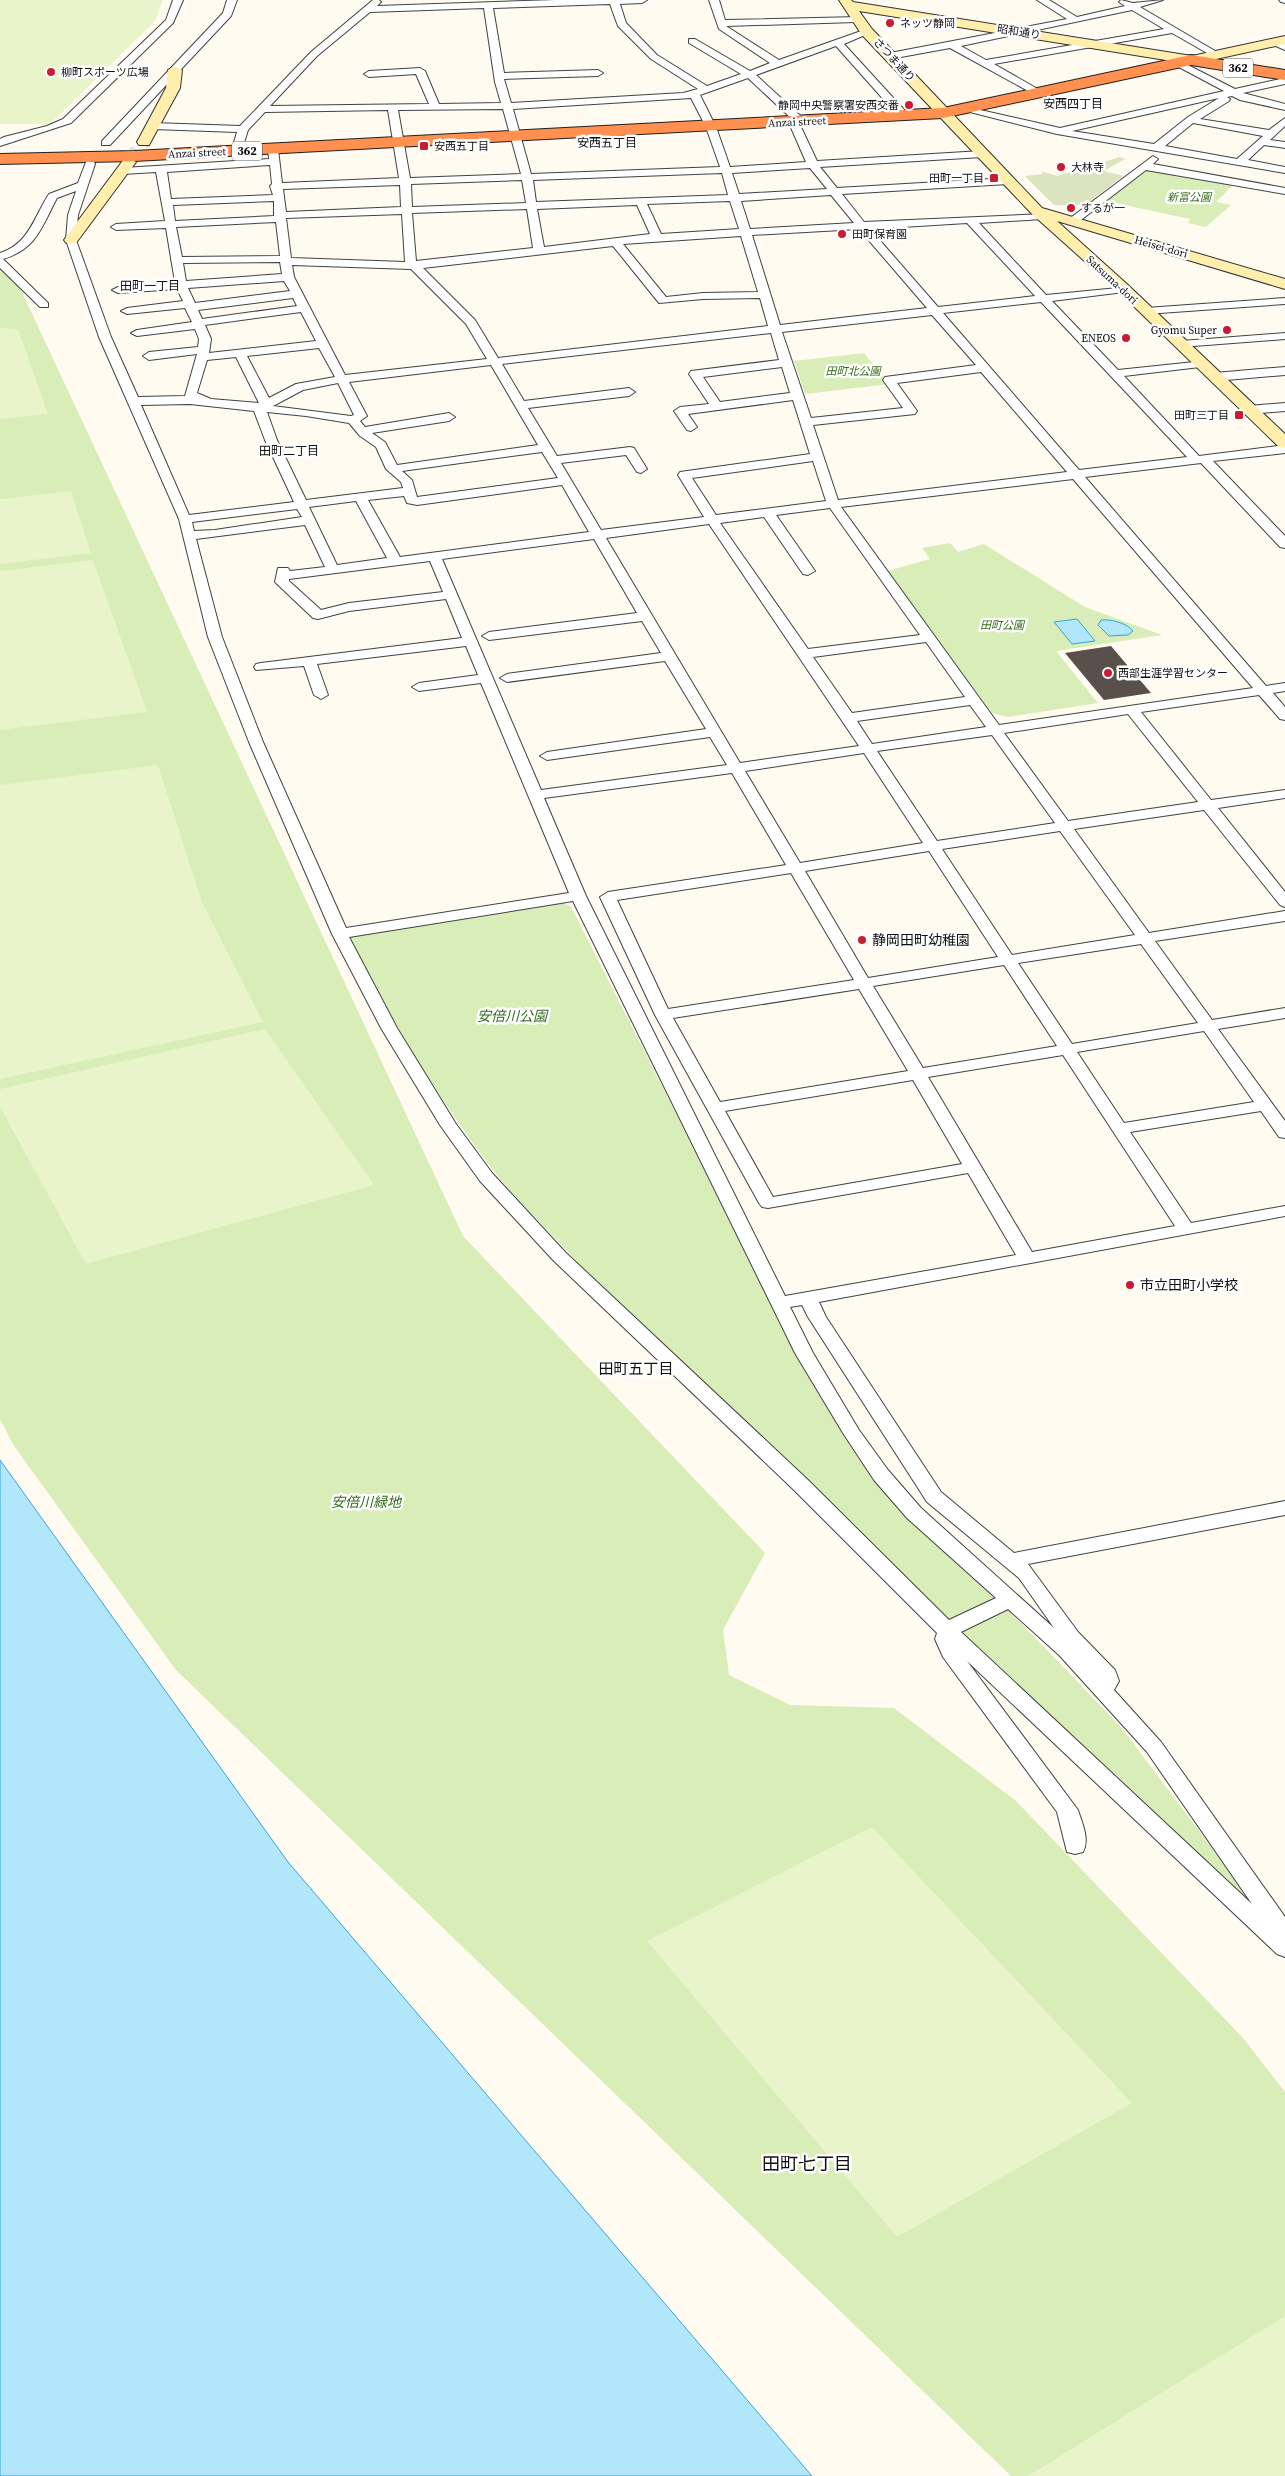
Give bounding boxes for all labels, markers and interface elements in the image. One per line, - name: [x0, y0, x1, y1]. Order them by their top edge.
- place label: ネッツ静岡: [900, 16, 955, 31]
- marker: ネッツ静岡: [884, 17, 896, 29]
- street label: 昭和通り: [996, 21, 1042, 43]
- street label: さつま通り: [870, 35, 918, 85]
- road number: 362: [1223, 58, 1253, 78]
- place label: 柳町スポーツ広場: [61, 65, 149, 80]
- marker: 柳町スポーツ広場: [45, 66, 57, 78]
- district label: 安西四丁目: [1043, 96, 1103, 112]
- place label: 静岡中央警察署安西交番: [778, 98, 899, 113]
- marker: 静岡中央警察署安西交番: [903, 99, 915, 111]
- street label: Anzai street: [768, 113, 827, 131]
- district label: 安西五丁目: [577, 135, 637, 151]
- place label: 安西五丁目: [434, 139, 489, 154]
- marker: 安西五丁目: [418, 140, 430, 152]
- road number: 362: [232, 142, 262, 160]
- street label: Anzai street: [168, 144, 227, 162]
- place label: 大林寺: [1071, 160, 1104, 175]
- marker: 大林寺: [1055, 161, 1067, 173]
- place label: 田町一丁目: [929, 171, 984, 186]
- marker: 田町一丁目: [988, 172, 1000, 184]
- park label: 新富公園: [1167, 190, 1213, 205]
- place label: するが一: [1081, 201, 1125, 216]
- marker: するが一: [1065, 202, 1077, 214]
- place label: 田町保育園: [852, 227, 907, 242]
- marker: 田町保育園: [836, 228, 848, 240]
- street label: Heisei-dori: [1133, 232, 1189, 262]
- street label: Satsuma-dori: [1083, 252, 1141, 308]
- district label: 田町一丁目: [120, 278, 180, 294]
- place label: Gyomu Super: [1151, 323, 1217, 338]
- marker: Gyomu Super: [1221, 324, 1233, 336]
- place label: ENEOS: [1081, 331, 1116, 346]
- marker: ENEOS: [1120, 332, 1132, 344]
- park label: 田町北公園: [826, 364, 882, 379]
- place label: 田町三丁目: [1174, 408, 1229, 423]
- marker: 田町三丁目: [1233, 409, 1245, 421]
- district label: 田町二丁目: [259, 443, 319, 459]
- park label: 田町公園: [980, 618, 1026, 633]
- place label: 西部生涯学習センター: [1118, 666, 1228, 681]
- marker: 西部生涯学習センター: [1102, 667, 1114, 679]
- place label: 静岡田町幼稚園: [872, 930, 970, 950]
- marker: 静岡田町幼稚園: [856, 934, 868, 946]
- park label: 安倍川公園: [477, 1006, 549, 1026]
- place label: 市立田町小学校: [1140, 1275, 1238, 1295]
- marker: 市立田町小学校: [1124, 1279, 1136, 1291]
- district label: 田町五丁目: [598, 1358, 674, 1379]
- park label: 安倍川緑地: [331, 1492, 403, 1512]
- district label: 田町七丁目: [762, 2151, 852, 2176]

